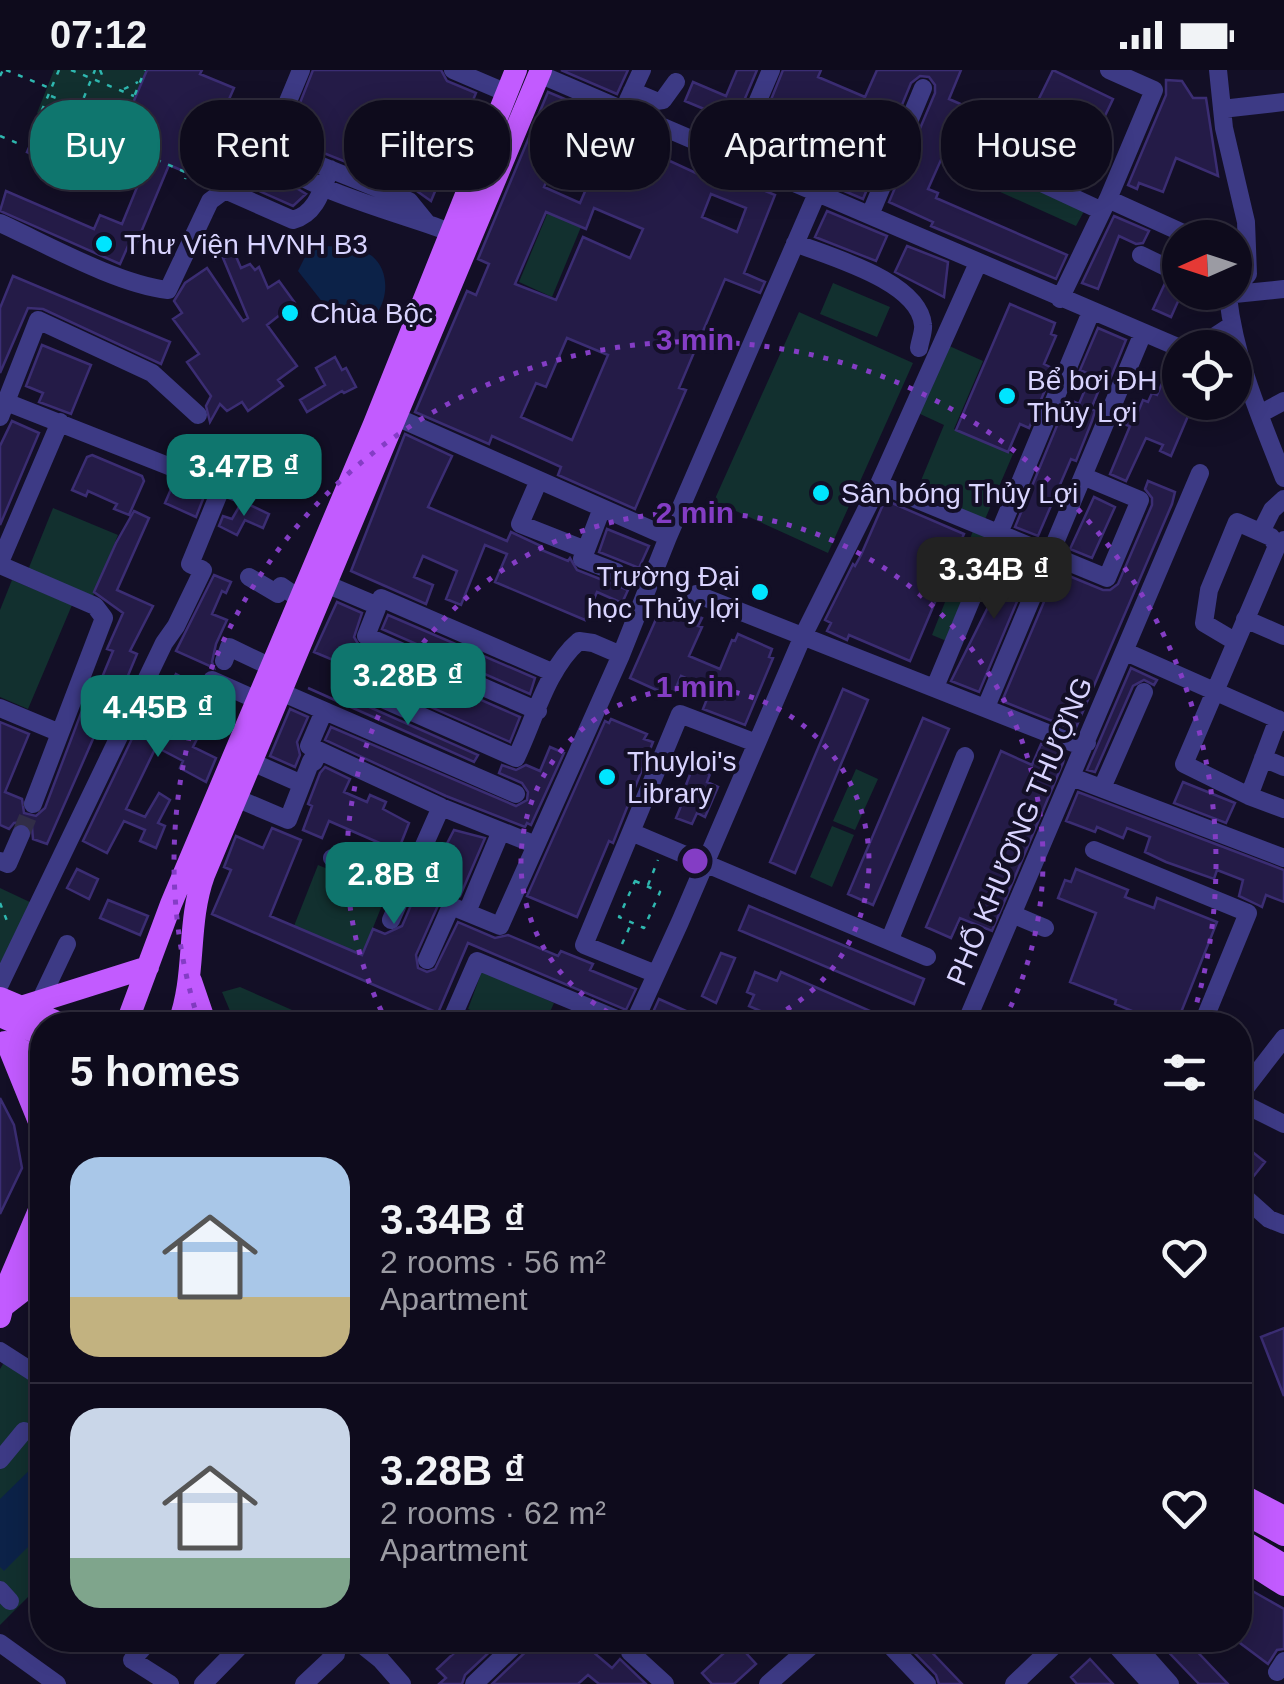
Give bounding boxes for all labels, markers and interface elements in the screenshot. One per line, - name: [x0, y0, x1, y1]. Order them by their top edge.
- text: 07:12: [50, 14, 147, 56]
- chip: Buy: [30, 100, 160, 190]
- chip: Rent: [180, 100, 324, 190]
- chip: Filters: [344, 100, 510, 190]
- chip: New: [530, 100, 670, 190]
- chip: Apartment: [690, 100, 921, 190]
- chip: House: [941, 100, 1112, 190]
- north arrow: [1162, 220, 1252, 310]
- map controls: [1162, 220, 1252, 420]
- place label: Thư Viện HVNH B3: [124, 229, 368, 260]
- marker: Thư Viện HVNH B3: [93, 233, 115, 255]
- place label: Chùa Bộc: [310, 298, 433, 329]
- marker: Chùa Bộc: [279, 302, 301, 324]
- text: 3 min: [656, 323, 734, 356]
- button: locate: [1162, 330, 1252, 420]
- place label: Bể bơi ĐH Thủy Lợi: [1027, 365, 1157, 428]
- marker: Bể bơi ĐH Thủy Lợi: [996, 385, 1018, 407]
- pin: 3.47B ₫: [152, 434, 336, 519]
- text: 3.47B ₫: [189, 448, 299, 484]
- place label: Sân bóng Thủy Lợi: [841, 478, 1078, 509]
- marker: Sân bóng Thủy Lợi: [810, 482, 832, 504]
- text: 2 min: [656, 496, 734, 529]
- pin: 3.34B ₫: [902, 537, 1086, 622]
- text: 3.34B ₫: [939, 551, 1049, 587]
- place label: Trường Đại học Thủy lợi: [587, 561, 740, 624]
- marker: Trường Đại học Thủy lợi: [749, 581, 771, 603]
- pin: 3.28B ₫: [316, 643, 500, 728]
- text: 3.28B ₫: [353, 657, 463, 693]
- text: 1 min: [656, 670, 734, 703]
- street label: PHỐ KHƯƠNG THƯỢNG: [939, 672, 1099, 990]
- pin: 4.45B ₫: [66, 675, 250, 760]
- text: 4.45B ₫: [103, 689, 213, 725]
- place label: Thuyloi's Library: [627, 746, 737, 809]
- marker: Thuyloi's Library: [596, 766, 618, 788]
- pin: 2.8B ₫: [313, 842, 475, 927]
- centre of rings: [677, 843, 713, 879]
- text: 2.8B ₫: [348, 856, 440, 892]
- icon: filters: [1157, 1045, 1212, 1100]
- text: 5 homes: [70, 1048, 240, 1095]
- text: 3.34B ₫: [380, 1196, 525, 1243]
- icon: home: [150, 1197, 270, 1317]
- icon: heart: [1157, 1230, 1212, 1285]
- text: 2 rooms · 56 m²: [380, 1244, 606, 1280]
- text: Apartment: [380, 1281, 528, 1317]
- text: 3.28B ₫: [380, 1447, 525, 1494]
- icon: home: [150, 1448, 270, 1568]
- icon: heart: [1157, 1481, 1212, 1536]
- text: 2 rooms · 62 m²: [380, 1495, 606, 1531]
- text: Apartment: [380, 1532, 528, 1568]

